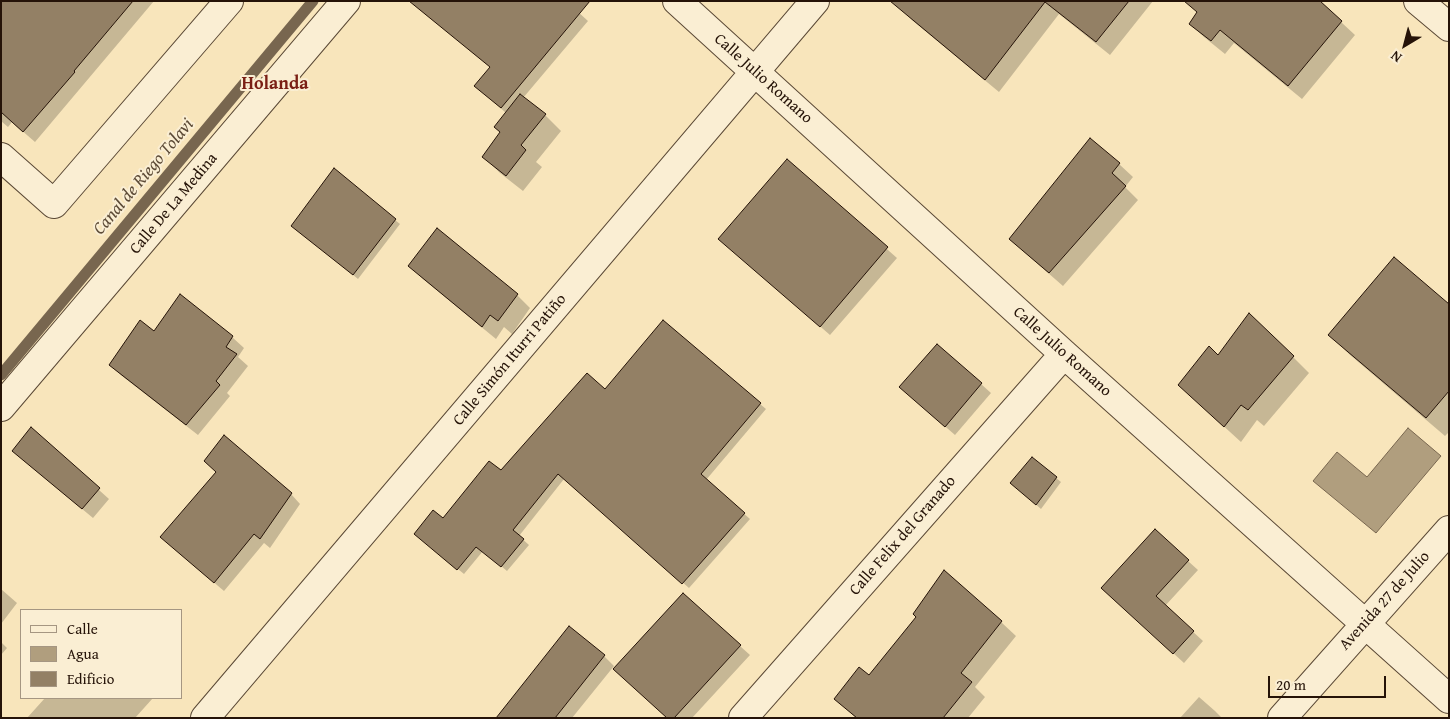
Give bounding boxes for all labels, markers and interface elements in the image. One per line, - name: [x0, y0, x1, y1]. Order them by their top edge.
- north arrow: [1380, 20, 1430, 70]
- street label: Calle Julio Romano: [710, 30, 816, 128]
- text: N: [1386, 46, 1406, 68]
- district label: Holanda: [241, 73, 309, 95]
- water label: Canal de Riego Tolavi: [89, 115, 199, 239]
- street label: Calle De La Medina: [126, 150, 222, 258]
- street label: Calle Simón Iturri Patiño: [449, 290, 571, 430]
- street label: Calle Julio Romano: [1009, 303, 1115, 401]
- street label: Calle Felix del Granado: [846, 472, 960, 600]
- street label: Avenida 27 de Julio: [1336, 548, 1434, 654]
- legend: [20, 609, 182, 699]
- text: Calle: [67, 618, 98, 639]
- text: Agua: [67, 643, 99, 664]
- scale bar: [1270, 666, 1388, 698]
- text: Edificio: [67, 668, 114, 689]
- text: 20 m: [1276, 674, 1306, 695]

